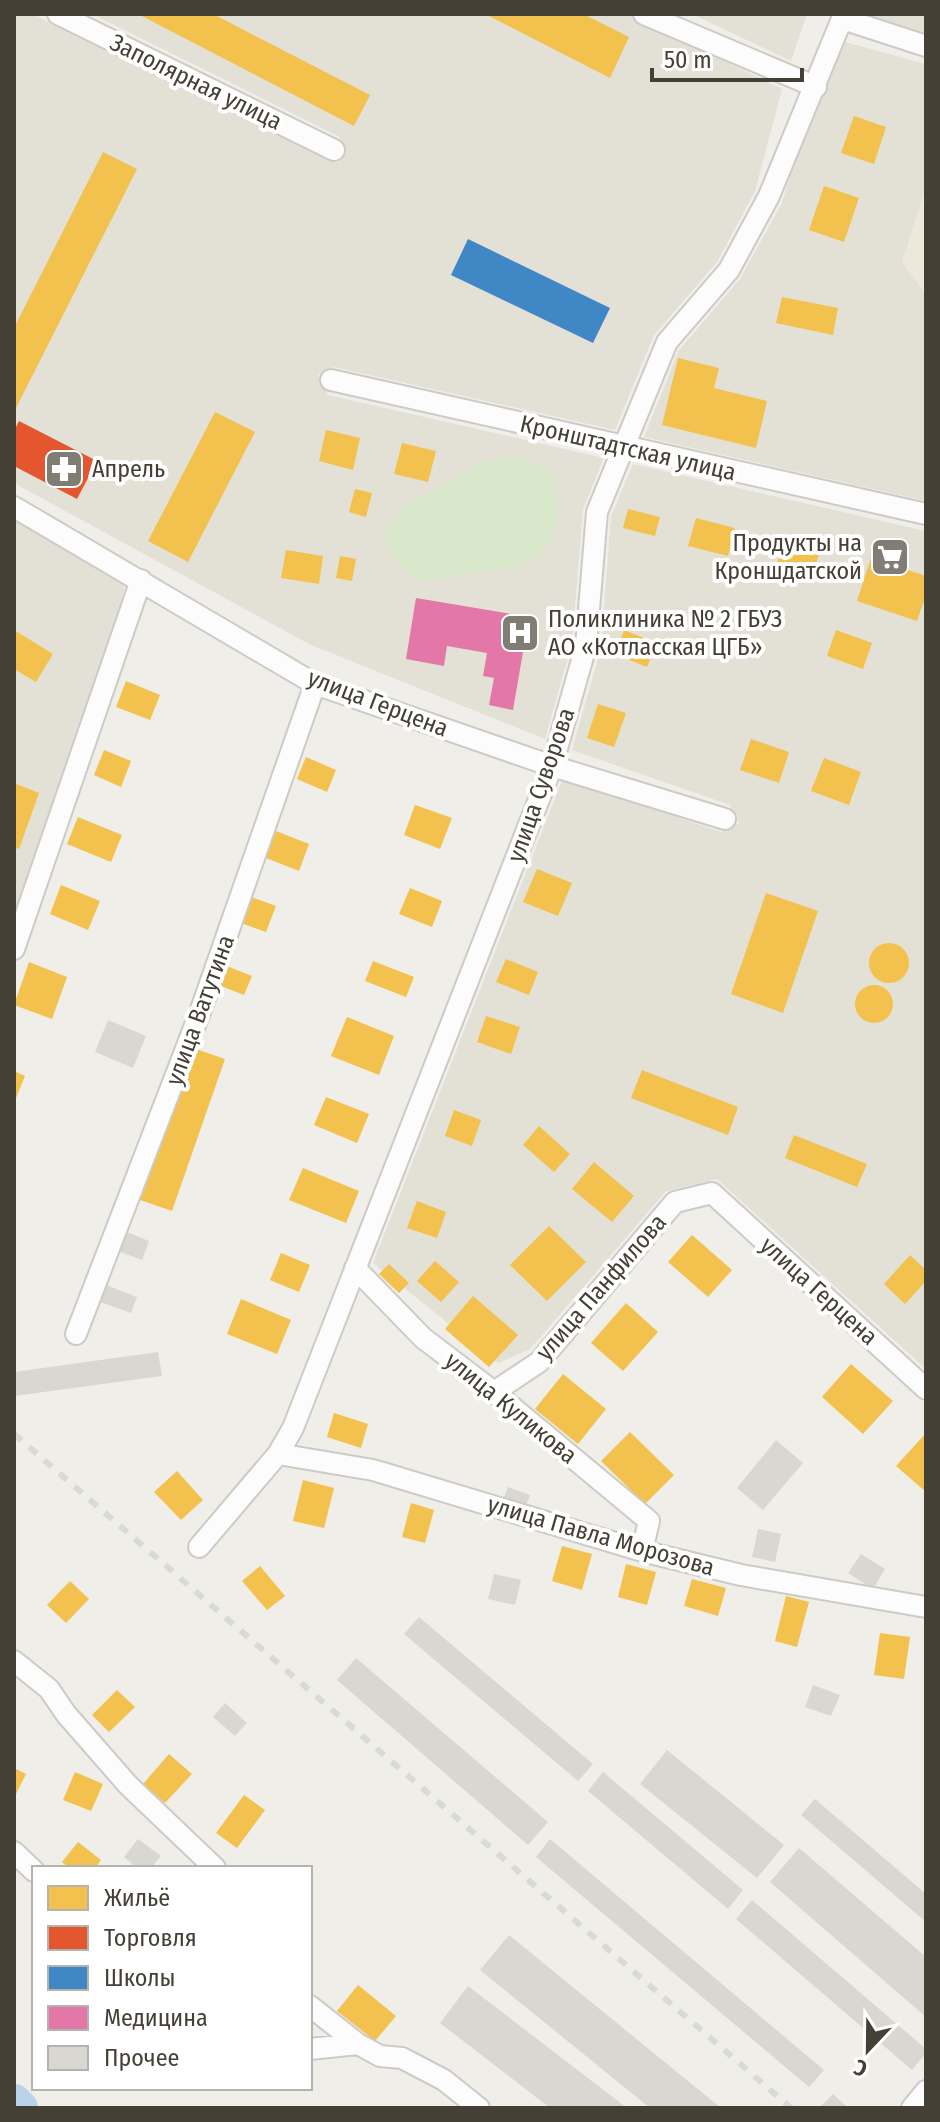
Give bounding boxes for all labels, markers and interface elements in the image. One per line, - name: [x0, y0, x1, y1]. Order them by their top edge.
- street label: Заполярная улица: [106, 28, 286, 136]
- scale bar: [652, 32, 802, 82]
- text: 50 m: [664, 46, 712, 74]
- street label: Кронштадтская улица: [517, 410, 739, 486]
- pharmacy icon: Апрель: [43, 448, 85, 490]
- place label: Апрель: [92, 455, 165, 483]
- place label: Продукты на Кроншдатской: [714, 529, 862, 585]
- supermarket icon: Продукты на Кроншдатской: [869, 536, 911, 578]
- place label: Поликлиника № 2 ГБУЗ АО «Котласская ЦГБ»: [548, 605, 782, 661]
- hospital icon: Поликлиника № 2 ГБУЗ АО «Котласская ЦГБ»: [499, 612, 541, 654]
- street label: улица Герцена: [304, 663, 452, 743]
- street label: улица Суворова: [502, 704, 580, 866]
- street label: улица Ватутина: [160, 931, 240, 1089]
- street label: улица Панфилова: [530, 1208, 672, 1366]
- street label: улица Герцена: [755, 1231, 883, 1351]
- street label: улица Куликова: [440, 1346, 582, 1470]
- street label: улица Павла Морозова: [484, 1490, 718, 1582]
- legend: [32, 1866, 312, 2090]
- text: Жильё: [104, 1884, 170, 1912]
- text: Торговля: [104, 1924, 197, 1952]
- text: Школы: [104, 1964, 176, 1992]
- text: Медицина: [104, 2004, 208, 2032]
- north arrow: [828, 2010, 908, 2090]
- text: Прочее: [104, 2044, 179, 2072]
- text: С: [850, 2053, 871, 2083]

